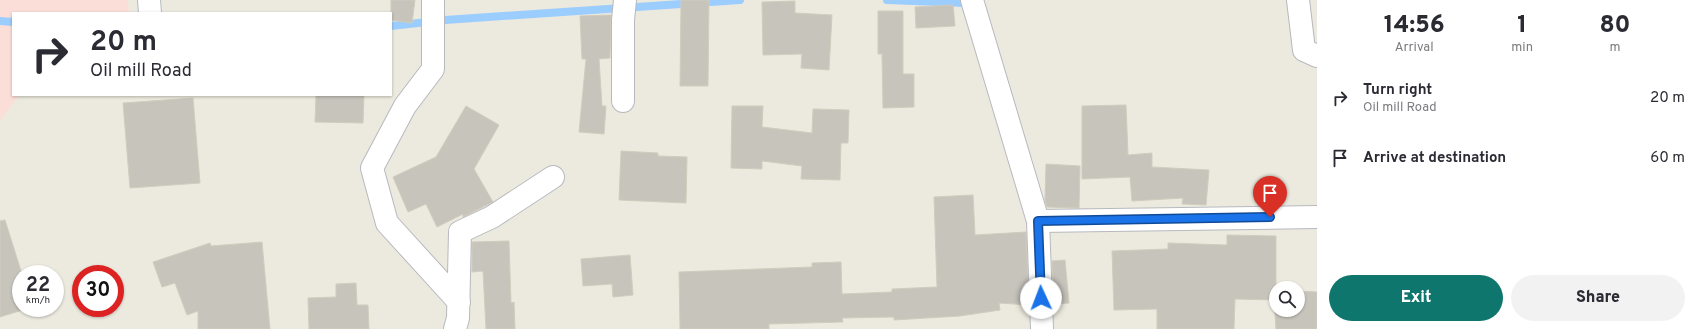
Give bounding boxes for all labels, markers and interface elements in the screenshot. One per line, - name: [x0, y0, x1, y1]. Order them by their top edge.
- text: 14:56: [1384, 11, 1445, 41]
- text: 1: [1517, 11, 1527, 41]
- text: 80: [1600, 11, 1630, 41]
- text: 20 m: [90, 25, 157, 61]
- icon: right: [24, 28, 76, 80]
- text: Arrival: [1395, 40, 1434, 56]
- text: min: [1511, 40, 1533, 56]
- text: m: [1609, 40, 1620, 56]
- text: Oil mill Road: [90, 60, 192, 83]
- text: Turn right: [1363, 81, 1432, 100]
- icon: right: [1329, 87, 1351, 109]
- text: 20 m: [1650, 89, 1685, 108]
- text: Oil mill Road: [1363, 100, 1437, 116]
- icon: arrive: [1329, 147, 1351, 169]
- text: Arrive at destination: [1363, 149, 1506, 168]
- text: 60 m: [1650, 149, 1685, 168]
- pin: [1253, 176, 1287, 217]
- icon: arrive: [1259, 182, 1281, 204]
- speed limit sign: 30: [72, 265, 124, 317]
- text: 22: [26, 273, 50, 299]
- button: Exit: [1329, 275, 1503, 321]
- button: Share: [1511, 275, 1685, 321]
- position arrow: [1020, 277, 1062, 319]
- map controls: [1269, 281, 1305, 317]
- button: search: [1269, 281, 1305, 317]
- text: km/h: [26, 294, 50, 307]

